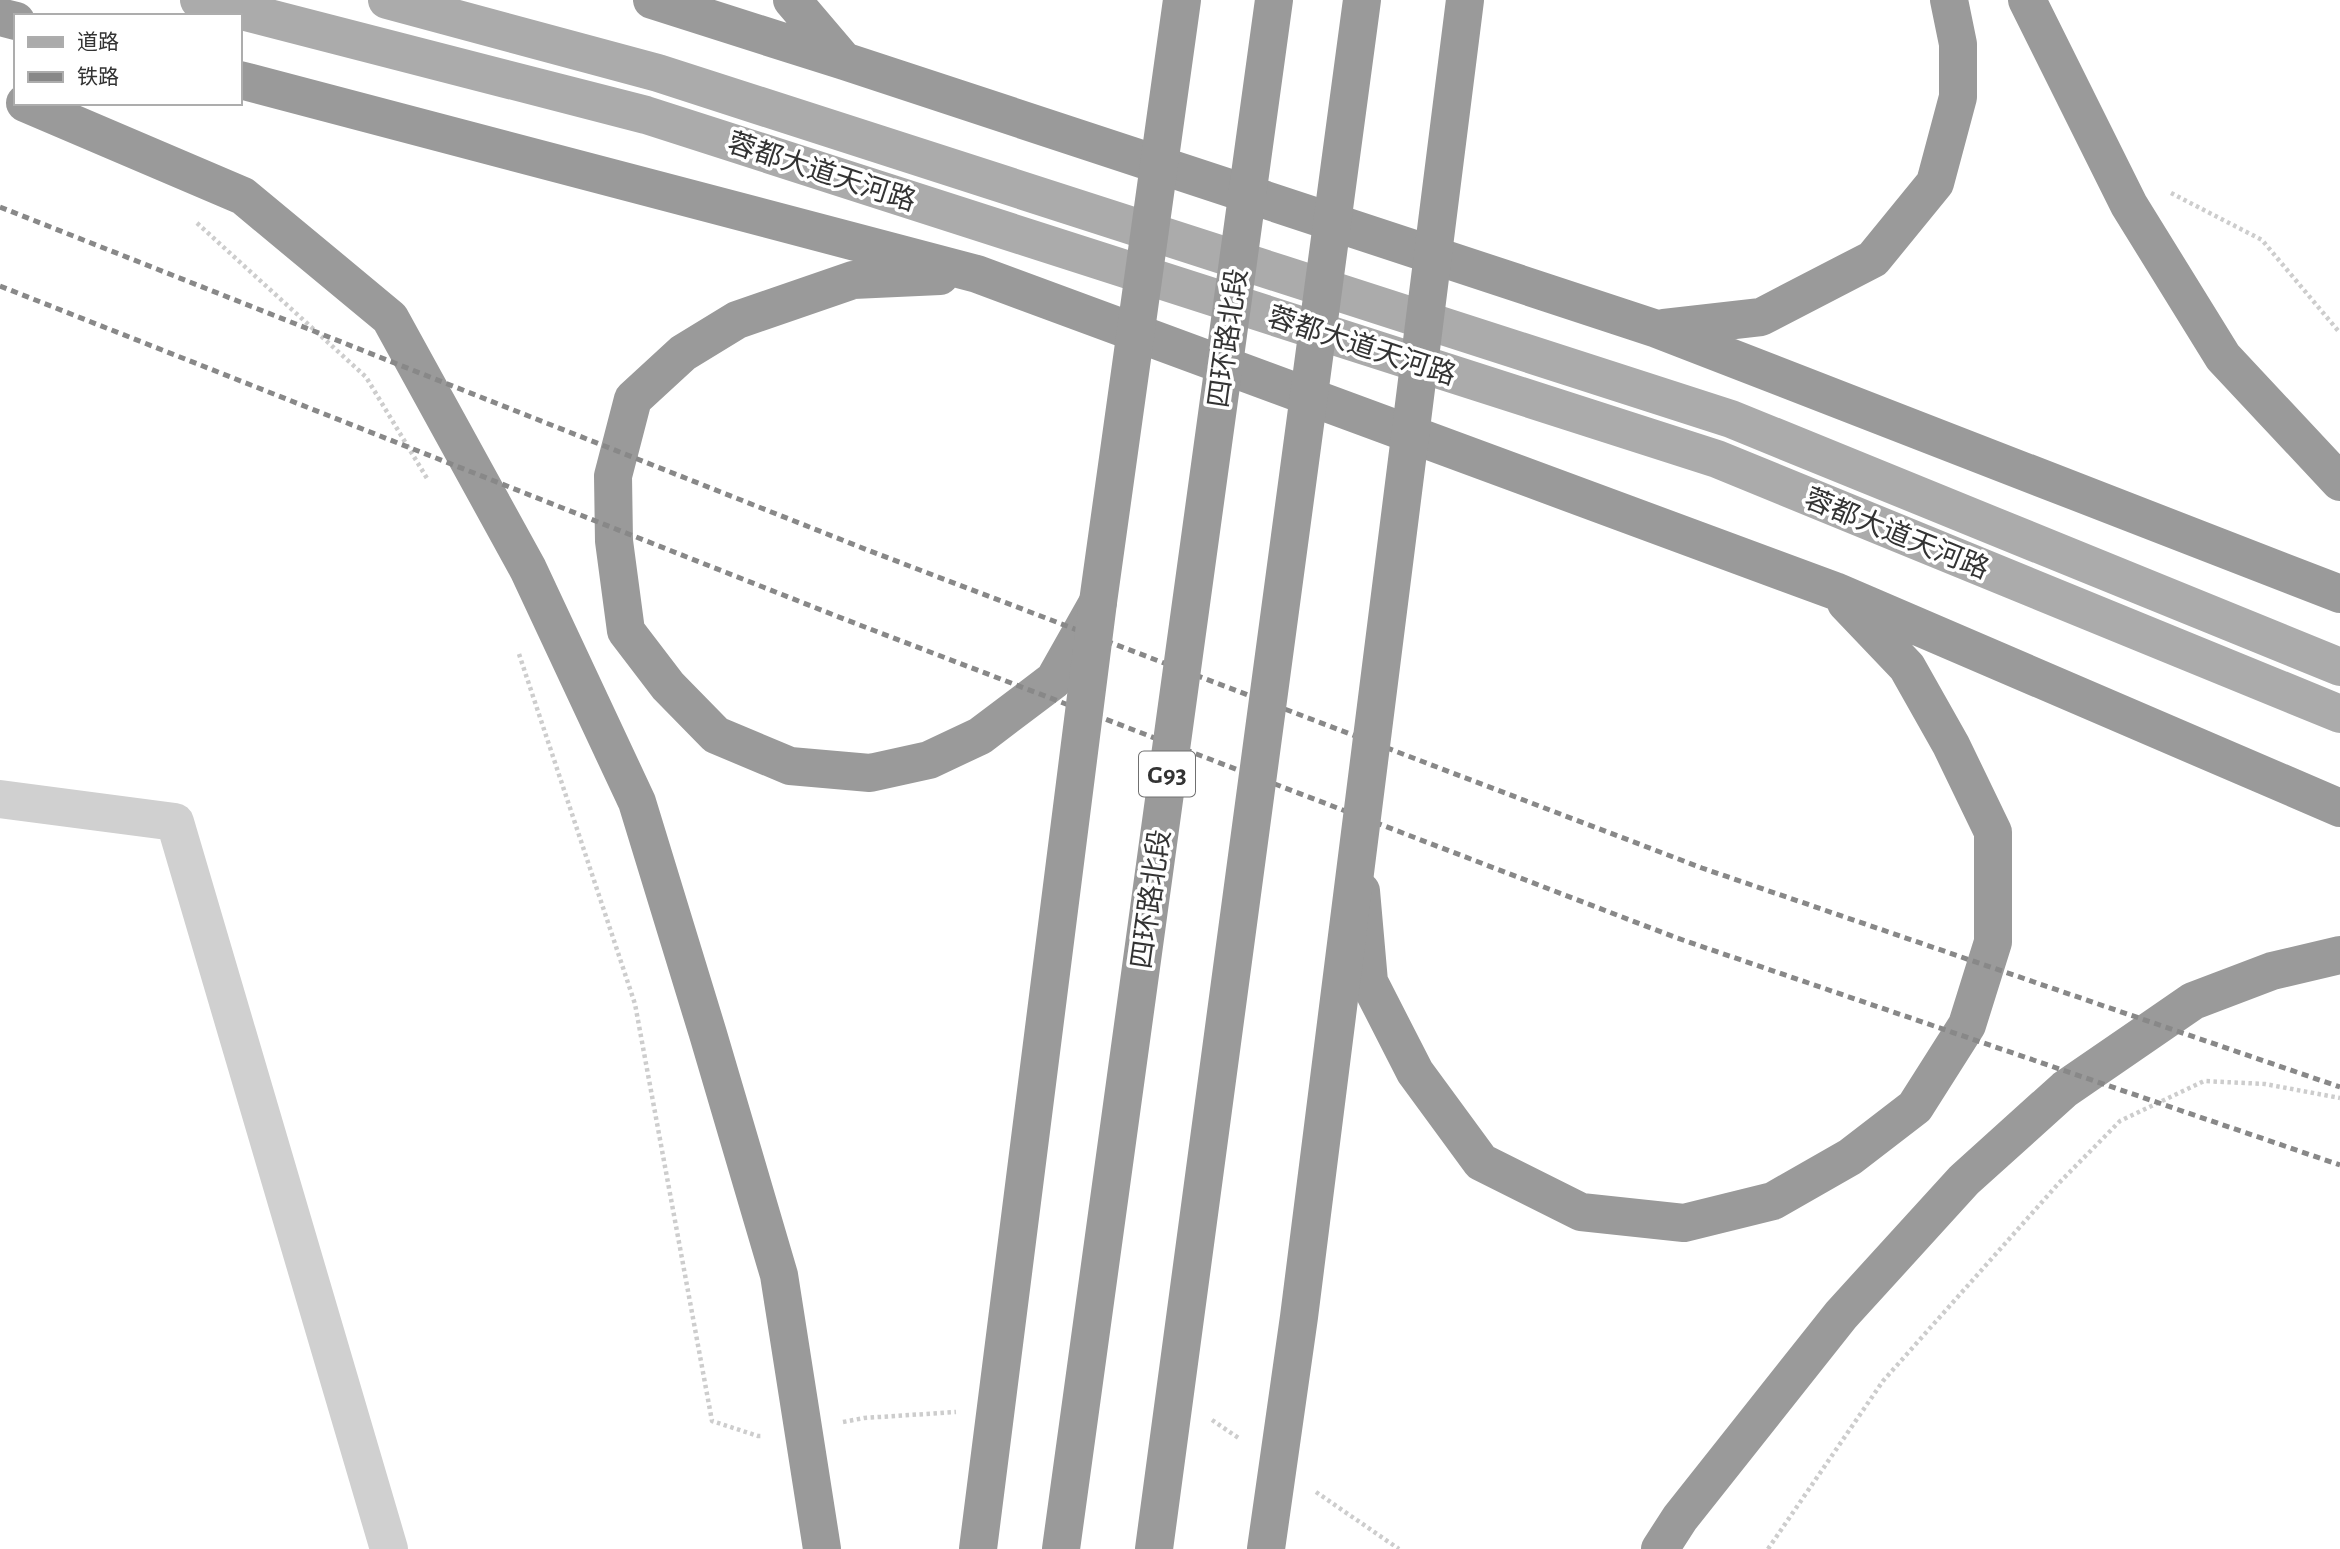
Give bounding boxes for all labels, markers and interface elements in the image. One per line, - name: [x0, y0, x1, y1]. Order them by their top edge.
- legend: [14, 14, 242, 105]
- text: 道路: [77, 31, 119, 53]
- text: 铁路: [77, 66, 119, 88]
- street label: 蓉都大道天河路: [724, 127, 920, 217]
- street label: 四环路北段: [1203, 267, 1253, 410]
- street label: 蓉都大道天河路: [1264, 301, 1460, 391]
- street label: 蓉都大道天河路: [1800, 483, 1993, 585]
- road number: G93: [1139, 752, 1195, 796]
- street label: 四环路北段: [1126, 828, 1176, 971]

